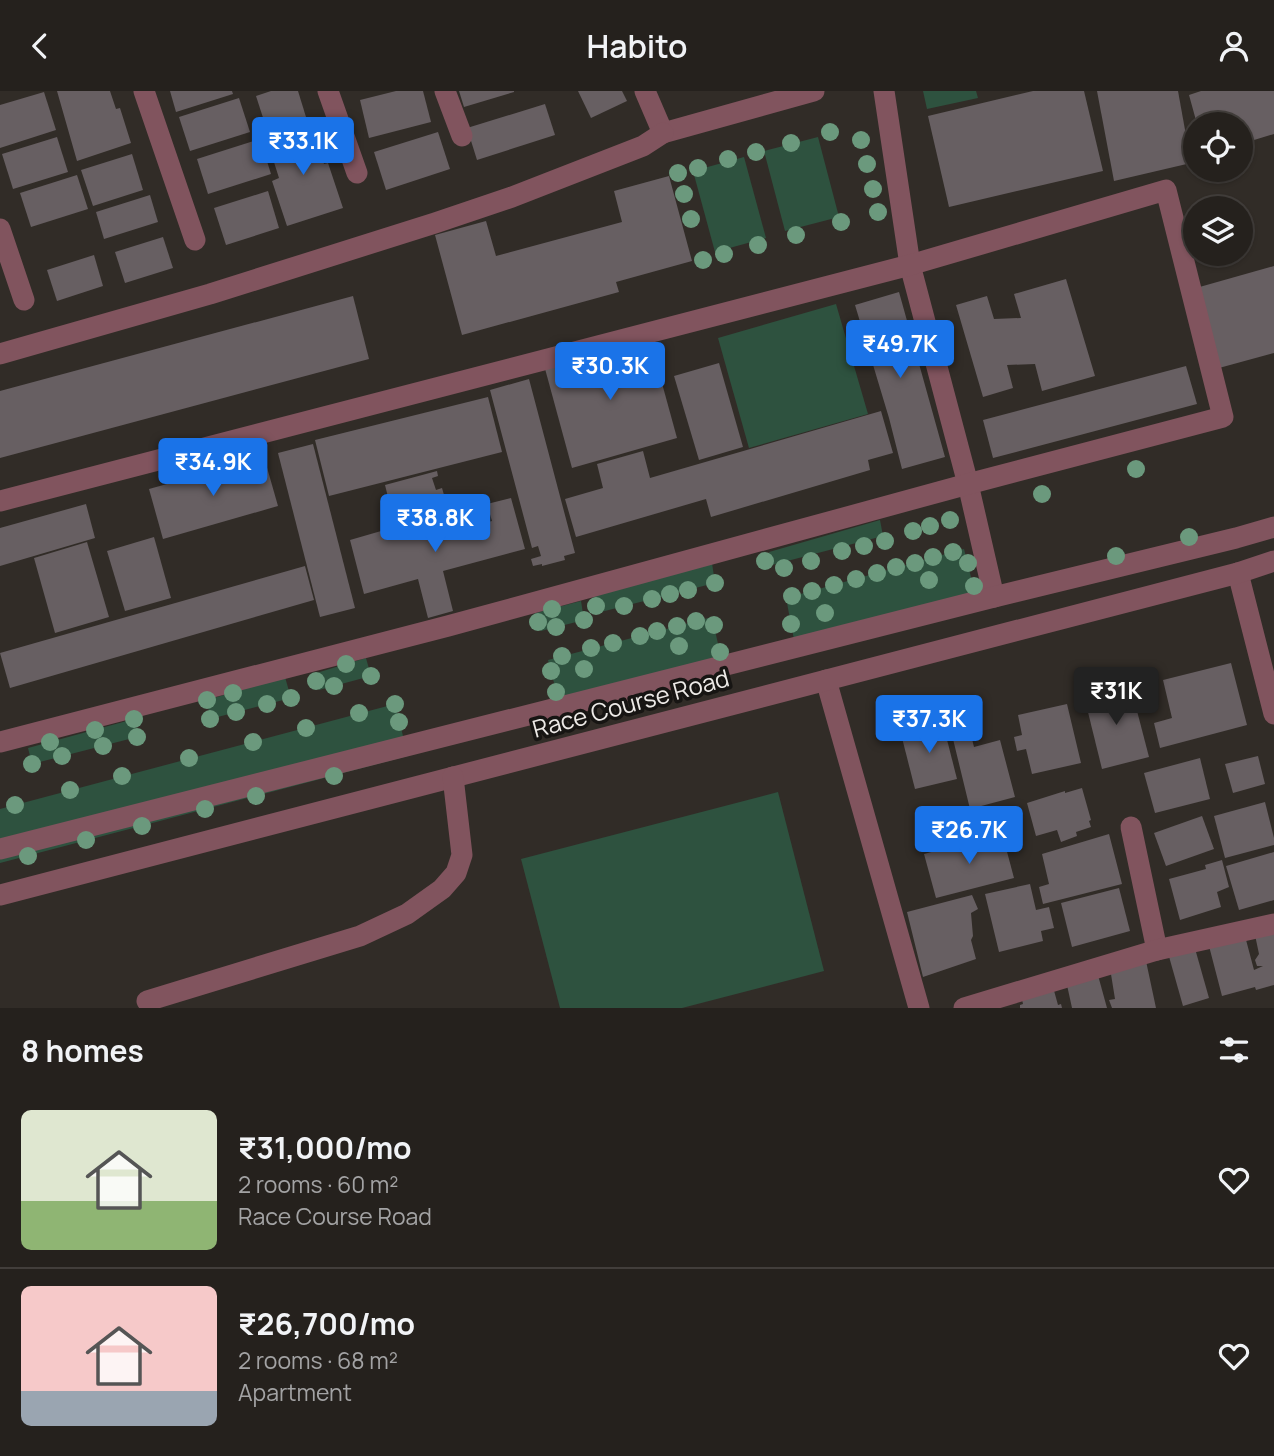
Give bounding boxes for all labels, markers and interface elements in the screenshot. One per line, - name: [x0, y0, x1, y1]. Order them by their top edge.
- text: Habito: [586, 24, 688, 68]
- icon: back: [21, 27, 59, 65]
- icon: person: [1215, 27, 1253, 65]
- map controls: [1183, 112, 1253, 266]
- button: locate: [1183, 112, 1253, 182]
- pin: ₹33.1K: [246, 118, 360, 177]
- text: ₹33.1K: [268, 124, 338, 156]
- button: layers: [1183, 196, 1253, 266]
- pin: ₹49.7K: [843, 321, 957, 380]
- text: ₹49.7K: [862, 327, 938, 359]
- pin: ₹30.3K: [553, 343, 667, 402]
- text: ₹30.3K: [571, 349, 649, 381]
- pin: ₹34.9K: [156, 439, 270, 498]
- text: ₹34.9K: [174, 445, 252, 477]
- pin: ₹38.8K: [378, 495, 492, 554]
- text: ₹38.8K: [396, 501, 474, 533]
- street label: Race Course Road: [529, 660, 733, 745]
- pin: ₹31K: [1075, 667, 1157, 727]
- text: ₹31K: [1090, 674, 1142, 706]
- pin: ₹37.3K: [872, 695, 986, 755]
- text: ₹37.3K: [892, 702, 966, 734]
- pin: ₹26.7K: [912, 807, 1026, 866]
- text: ₹26.7K: [931, 813, 1007, 845]
- text: 8 homes: [21, 1030, 144, 1071]
- icon: filters: [1215, 1031, 1253, 1069]
- text: ₹31,000/mo: [238, 1127, 412, 1168]
- icon: home: [77, 1138, 161, 1222]
- icon: heart: [1215, 1161, 1253, 1199]
- text: 2 rooms · 60 m²: [238, 1168, 399, 1200]
- text: Race Course Road: [238, 1200, 432, 1232]
- text: ₹26,700/mo: [238, 1303, 415, 1344]
- icon: home: [77, 1314, 161, 1398]
- icon: heart: [1215, 1337, 1253, 1375]
- text: 2 rooms · 68 m²: [238, 1344, 398, 1376]
- text: Apartment: [238, 1376, 352, 1408]

